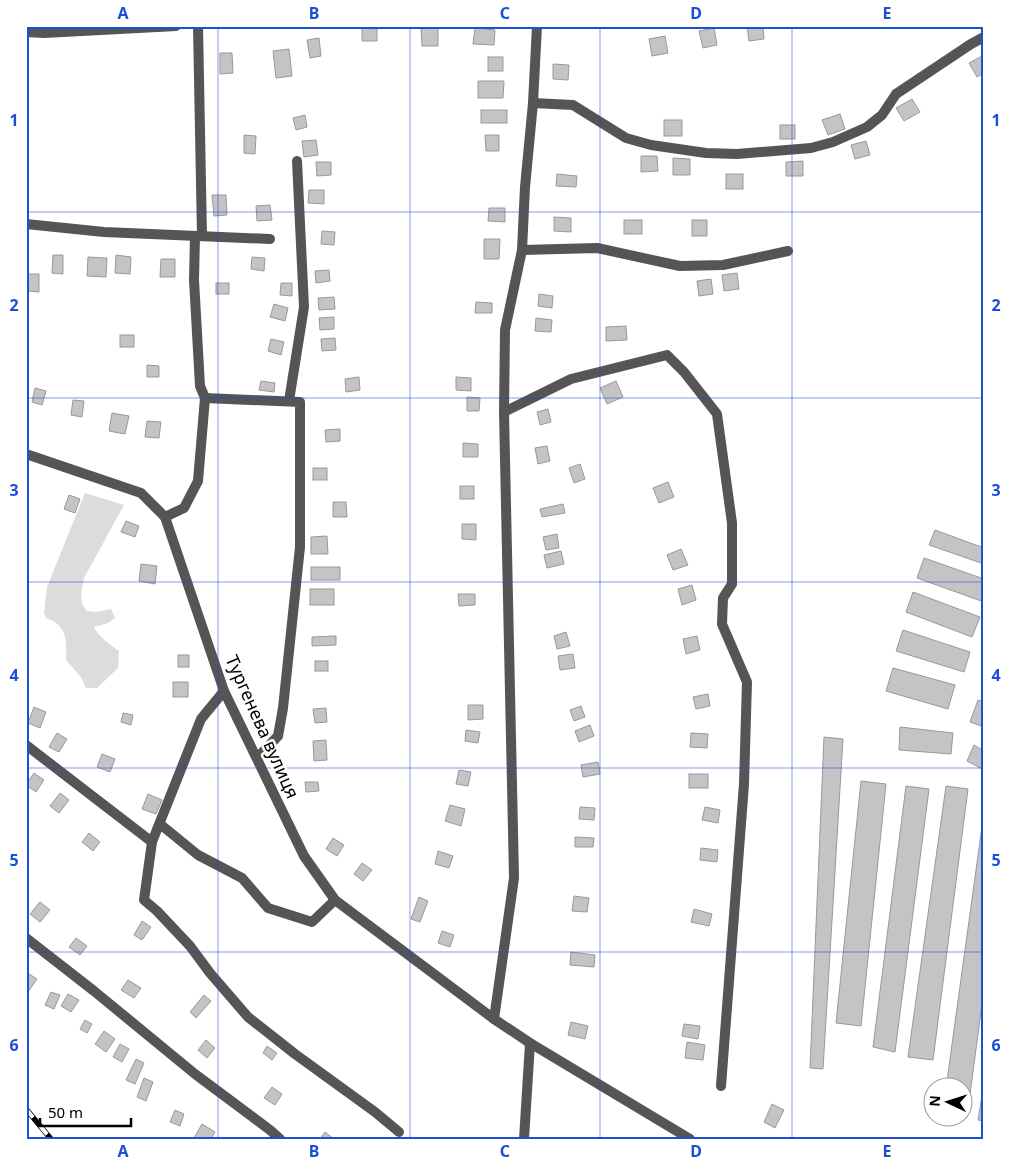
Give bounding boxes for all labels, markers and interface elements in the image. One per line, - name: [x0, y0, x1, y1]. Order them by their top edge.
- text: A: [117, 2, 129, 24]
- text: B: [309, 2, 319, 24]
- text: C: [500, 2, 510, 24]
- text: D: [690, 2, 702, 24]
- text: E: [883, 2, 892, 24]
- text: 1: [9, 109, 19, 131]
- text: 1: [991, 109, 1001, 131]
- text: 2: [9, 294, 19, 316]
- text: 2: [991, 294, 1001, 316]
- text: 3: [9, 479, 19, 501]
- text: 3: [991, 479, 1001, 501]
- street label: Тургенева вулиця: [221, 651, 305, 802]
- text: 4: [9, 664, 19, 686]
- text: 4: [991, 664, 1001, 686]
- text: 5: [9, 849, 19, 871]
- text: 5: [991, 849, 1001, 871]
- text: 6: [9, 1034, 19, 1056]
- text: 6: [991, 1034, 1001, 1056]
- north arrow: [922, 1078, 972, 1128]
- scale bar: [40, 1095, 131, 1127]
- text: N: [925, 1095, 944, 1107]
- text: 50 m: [48, 1102, 83, 1122]
- text: A: [117, 1140, 129, 1162]
- text: B: [309, 1140, 319, 1162]
- text: C: [500, 1140, 510, 1162]
- text: D: [690, 1140, 702, 1162]
- text: E: [883, 1140, 892, 1162]

